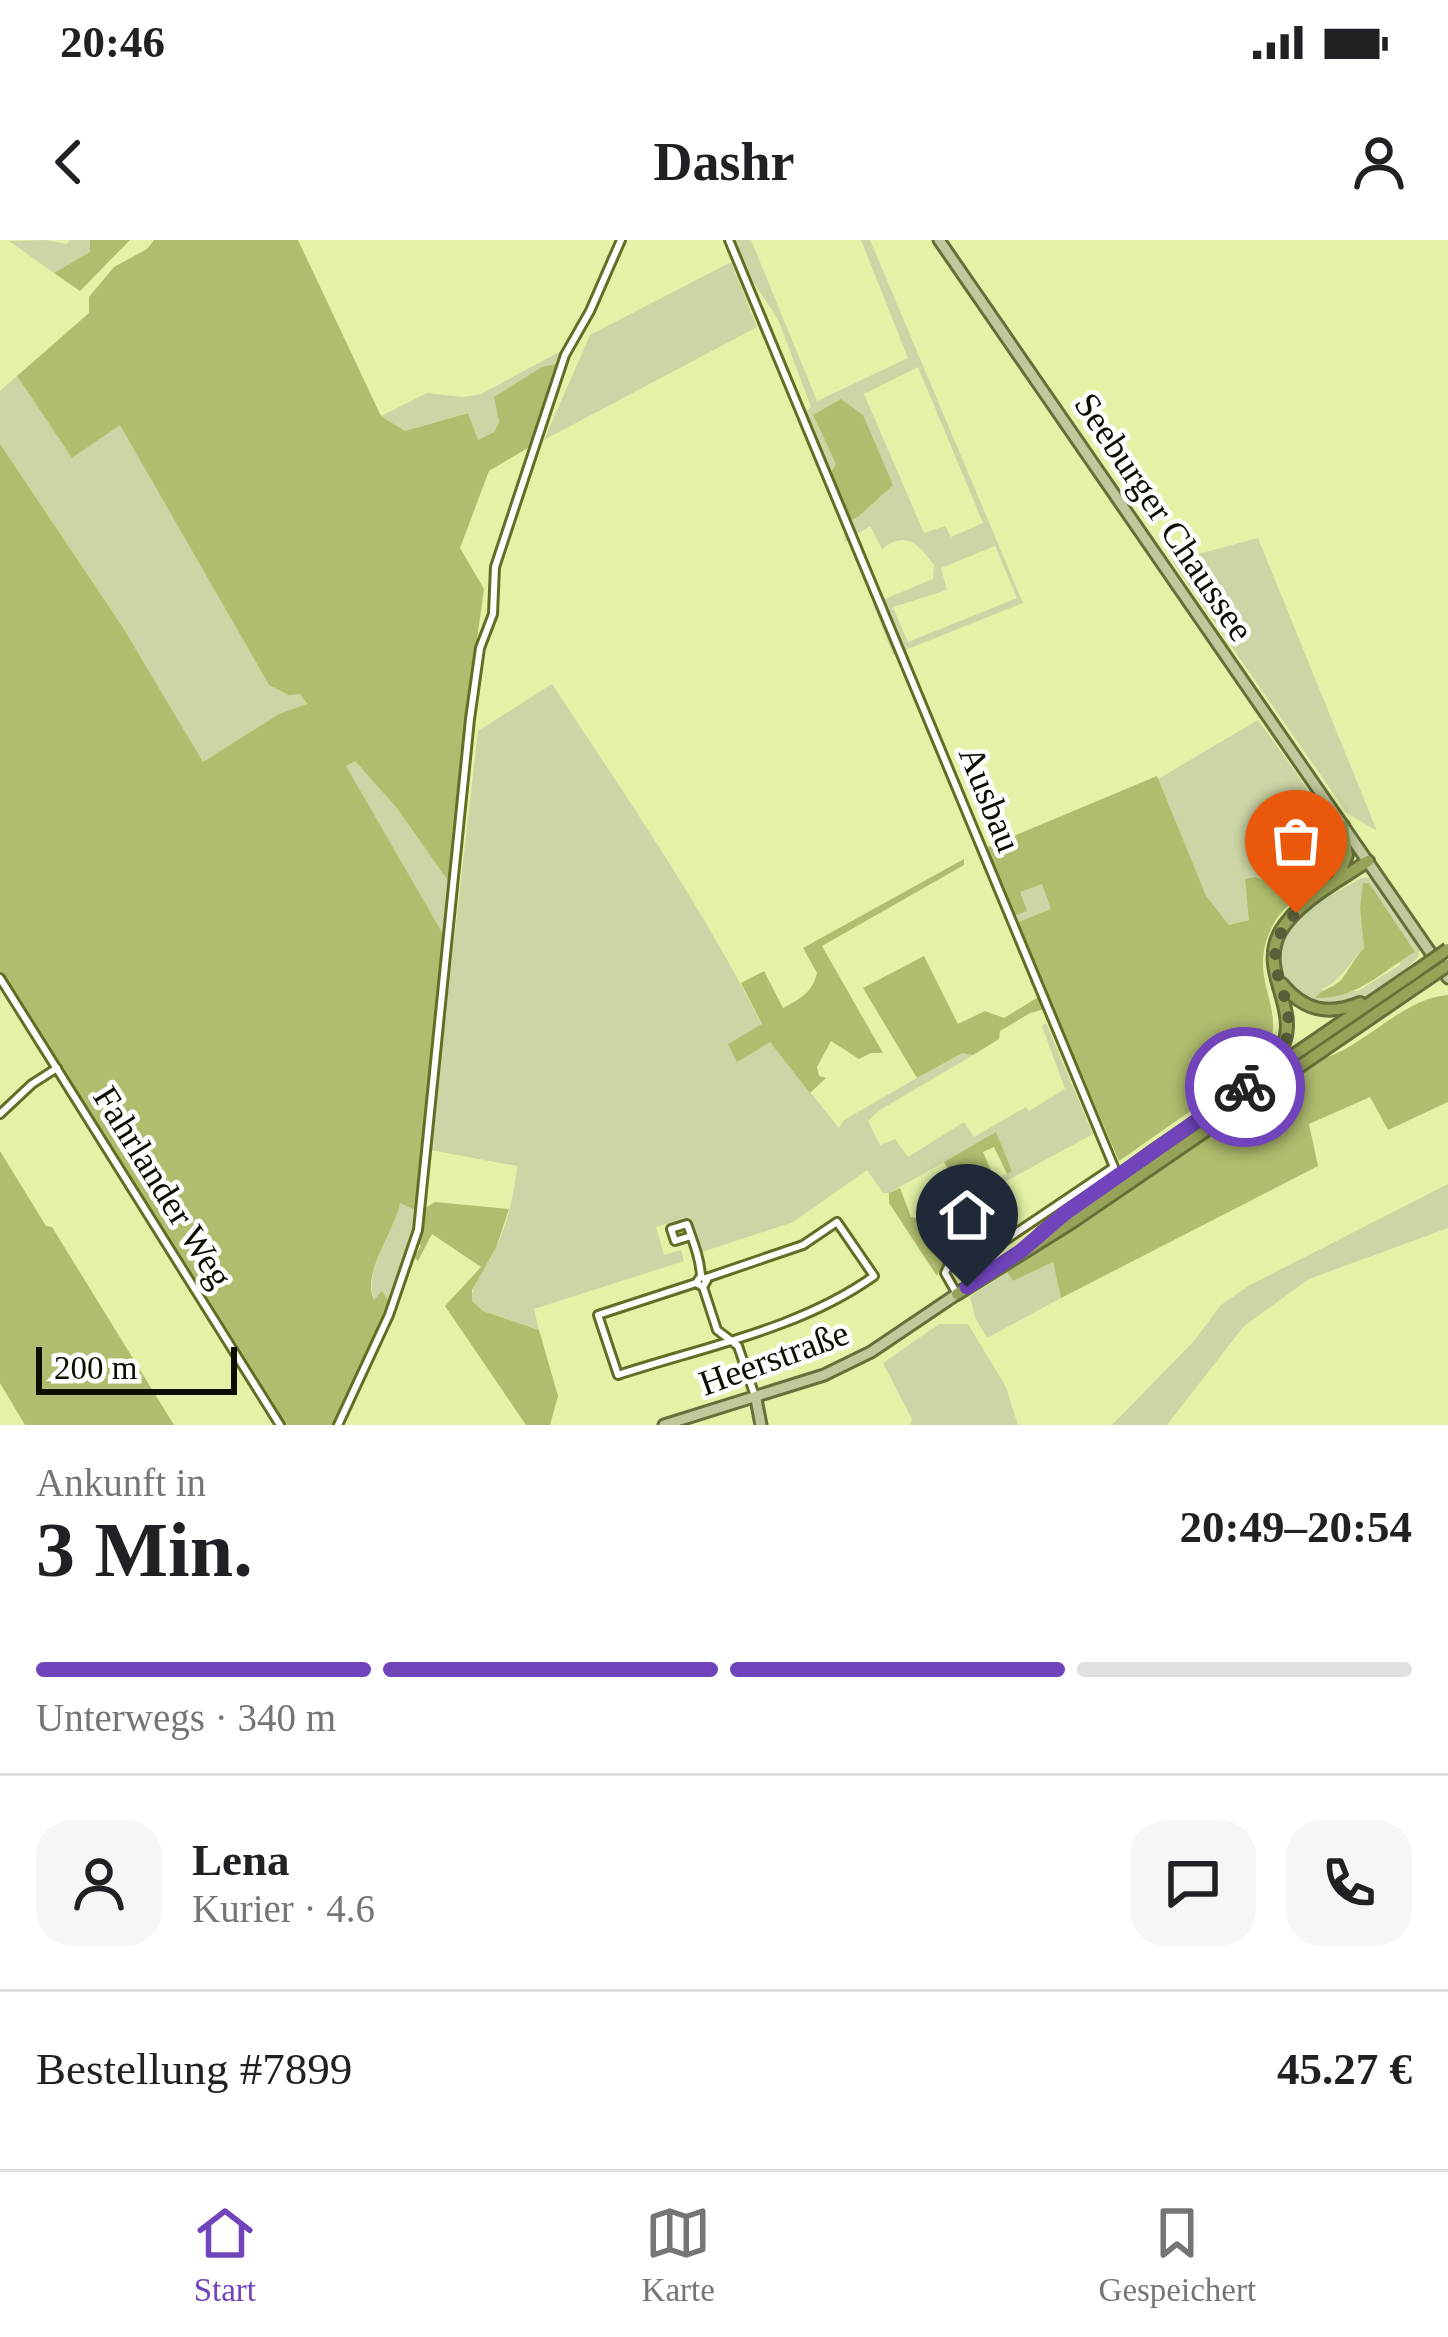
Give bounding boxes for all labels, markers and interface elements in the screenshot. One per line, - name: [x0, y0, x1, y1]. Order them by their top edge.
- text: 20:46: [60, 17, 165, 67]
- icon: back: [36, 129, 102, 195]
- icon: person: [1346, 129, 1412, 195]
- text: Dashr: [653, 132, 795, 192]
- street label: Seeburger Chaussee: [1066, 386, 1262, 648]
- street label: Ausbau: [951, 741, 1029, 857]
- pin: [1245, 790, 1347, 913]
- icon: bag: [1263, 808, 1329, 874]
- courier: [1185, 1027, 1305, 1147]
- icon: bike: [1212, 1054, 1278, 1120]
- street label: Fahrlander Weg: [85, 1079, 241, 1295]
- pin: [916, 1164, 1018, 1287]
- icon: home: [934, 1182, 1000, 1248]
- street label: Heerstraße: [694, 1313, 854, 1403]
- scale bar: [36, 1341, 237, 1394]
- text: 200 m: [54, 1350, 137, 1386]
- text: Ankunft in: [36, 1461, 206, 1504]
- text: 20:49–20:54: [1180, 1502, 1412, 1552]
- text: 3 Min.: [36, 1506, 253, 1593]
- text: Unterwegs · 340 m: [36, 1696, 336, 1739]
- button: person: [36, 1820, 162, 1946]
- button: chat: [1130, 1820, 1256, 1946]
- button: phone: [1286, 1820, 1412, 1946]
- text: Lena: [192, 1835, 290, 1885]
- text: Kurier · 4.6: [192, 1887, 375, 1930]
- text: Bestellung #7899: [36, 2044, 352, 2094]
- text: 45.27 €: [1277, 2044, 1412, 2094]
- tab: Start: [192, 2200, 258, 2309]
- tab: Karte: [642, 2200, 715, 2309]
- tab: Gespeichert: [1099, 2200, 1256, 2309]

